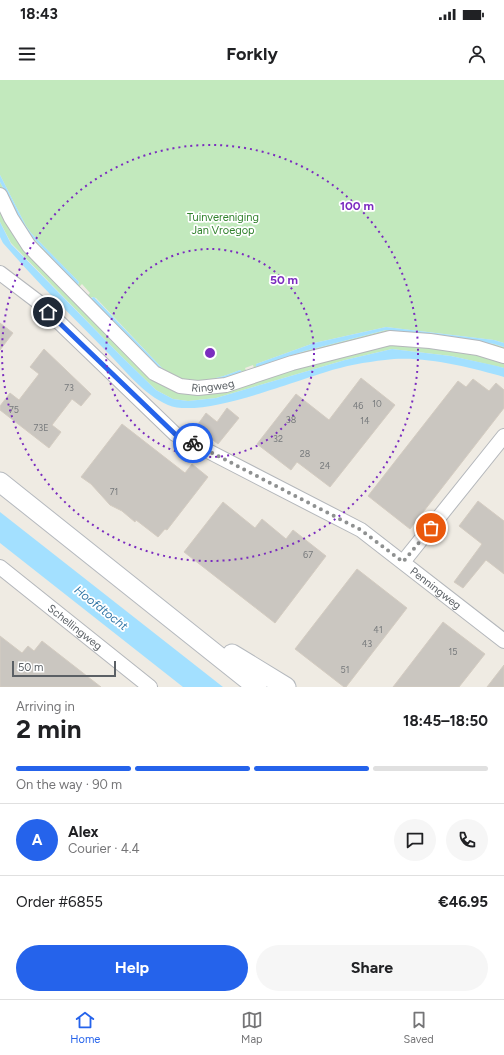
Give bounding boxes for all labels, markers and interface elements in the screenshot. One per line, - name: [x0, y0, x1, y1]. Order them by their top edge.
- text: 18:43: [20, 5, 58, 23]
- icon: menu: [16, 43, 38, 65]
- text: Forkly: [226, 43, 278, 65]
- icon: person: [466, 43, 488, 65]
- text: 100 m: [340, 199, 374, 213]
- park label: Tuinvereniging Jan Vroegop: [187, 211, 259, 237]
- text: 50 m: [270, 273, 298, 287]
- pin: [31, 295, 65, 329]
- icon: home: [37, 301, 59, 323]
- centre of rings: [203, 346, 217, 360]
- street label: Ringweg: [191, 376, 236, 394]
- house number: 73: [64, 382, 74, 393]
- house number: 10: [372, 398, 382, 409]
- house number: 46: [353, 400, 363, 411]
- house number: 75: [9, 404, 19, 415]
- house number: 38: [286, 414, 297, 425]
- house number: 14: [360, 415, 370, 426]
- house number: 73E: [33, 422, 49, 433]
- courier: [173, 423, 213, 463]
- icon: bike: [182, 432, 204, 454]
- house number: 32: [273, 433, 283, 444]
- house number: 28: [300, 448, 311, 459]
- house number: 24: [320, 460, 331, 471]
- house number: 71: [110, 486, 118, 497]
- pin: [414, 511, 448, 545]
- icon: bag: [420, 517, 442, 539]
- house number: 67: [303, 549, 313, 560]
- street label: Penningweg: [408, 564, 464, 612]
- water label: Hoofdtocht: [72, 583, 131, 633]
- street label: Schellingweg: [45, 601, 105, 653]
- house number: 41: [373, 624, 383, 635]
- house number: 43: [362, 638, 372, 649]
- house number: 15: [449, 646, 457, 657]
- scale bar: [12, 659, 116, 678]
- text: 50 m: [18, 661, 43, 674]
- house number: 51: [341, 664, 349, 675]
- text: Arriving in: [16, 699, 75, 714]
- text: 18:45–18:50: [403, 712, 488, 730]
- text: 2 min: [16, 713, 82, 745]
- text: On the way · 90 m: [16, 777, 122, 792]
- button: chat: [394, 819, 436, 861]
- button: phone: [446, 819, 488, 861]
- text: Alex: [68, 823, 98, 841]
- text: A: [32, 831, 42, 849]
- text: Courier · 4.4: [68, 841, 140, 856]
- text: Order #6855: [16, 893, 103, 911]
- text: €46.95: [438, 893, 488, 911]
- button: Help: [16, 945, 248, 991]
- button: Share: [256, 945, 488, 991]
- tab: Home: [70, 1009, 100, 1046]
- tab: Map: [241, 1009, 263, 1046]
- tab: Saved: [403, 1009, 434, 1046]

